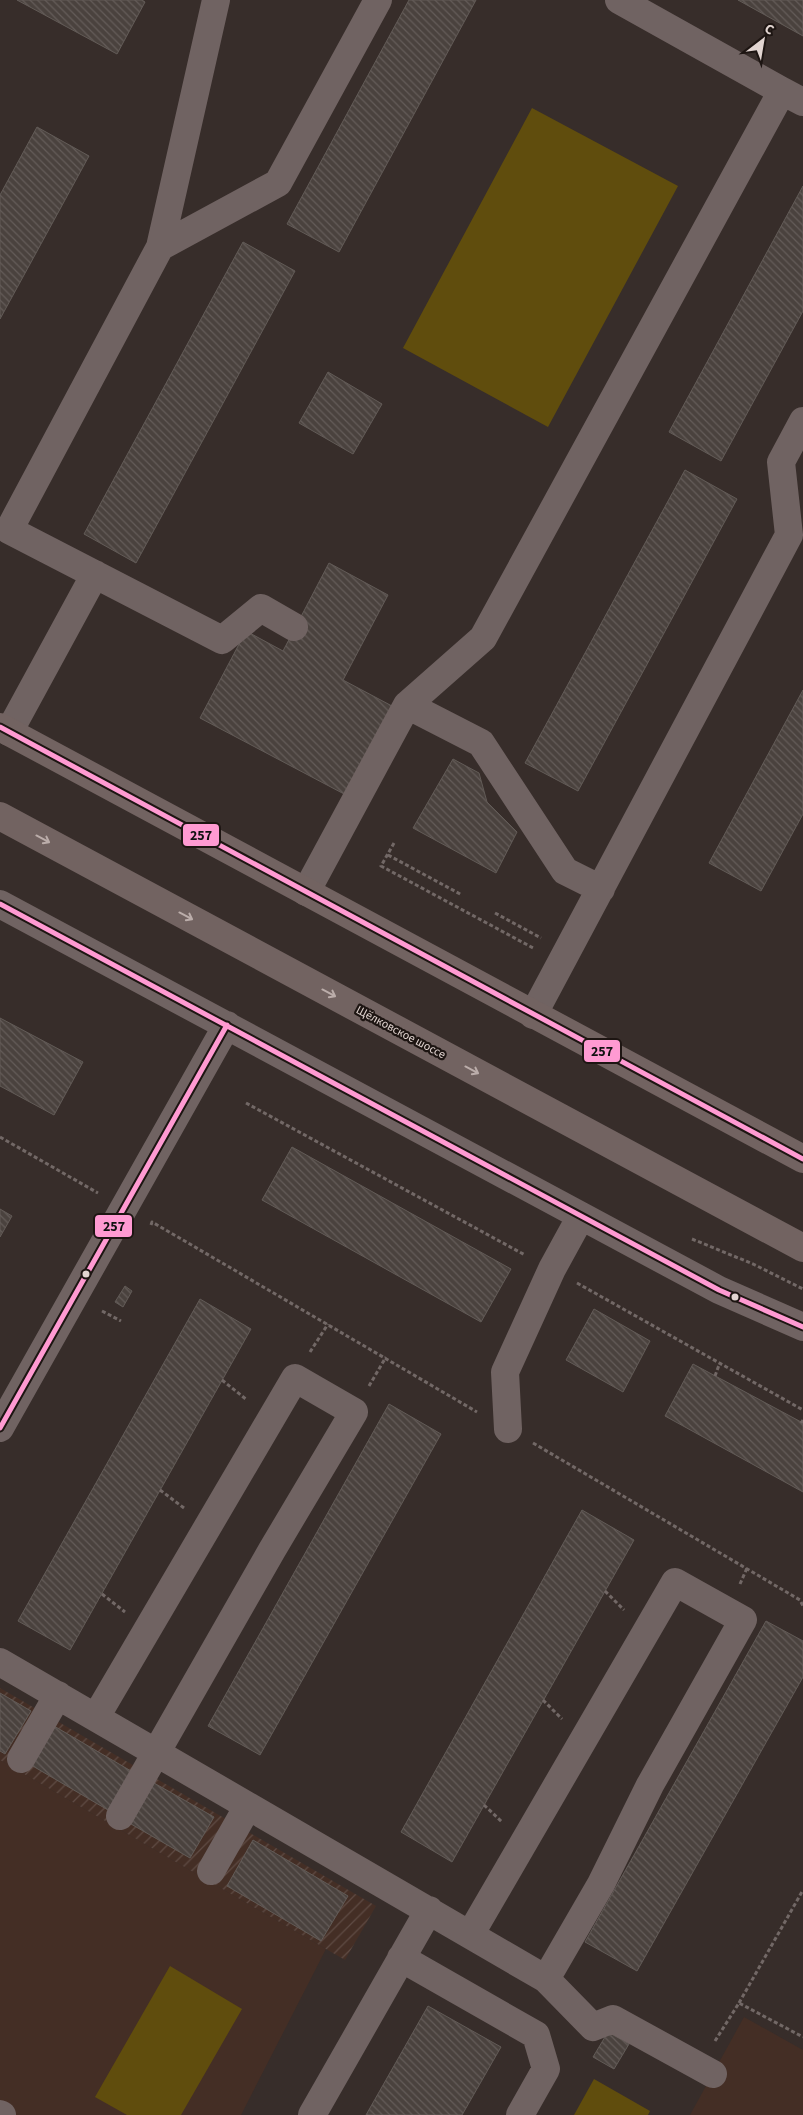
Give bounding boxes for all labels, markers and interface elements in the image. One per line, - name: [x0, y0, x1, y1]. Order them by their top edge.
- north arrow: [738, 15, 788, 65]
- text: С: [761, 19, 778, 40]
- line badge: 257: [182, 823, 220, 847]
- text: 257: [190, 826, 212, 846]
- one-way arrow: [35, 835, 50, 844]
- one-way arrow: [178, 912, 193, 921]
- one-way arrow: [321, 989, 336, 998]
- street label: Щёлковское шоссе: [353, 1002, 449, 1063]
- line badge: 257: [583, 1039, 621, 1063]
- text: 257: [591, 1042, 613, 1062]
- one-way arrow: [464, 1066, 479, 1075]
- line badge: 257: [94, 1214, 133, 1238]
- text: 257: [103, 1217, 125, 1237]
- unlabelled marker: [81, 1269, 91, 1279]
- unlabelled marker: [730, 1292, 740, 1302]

